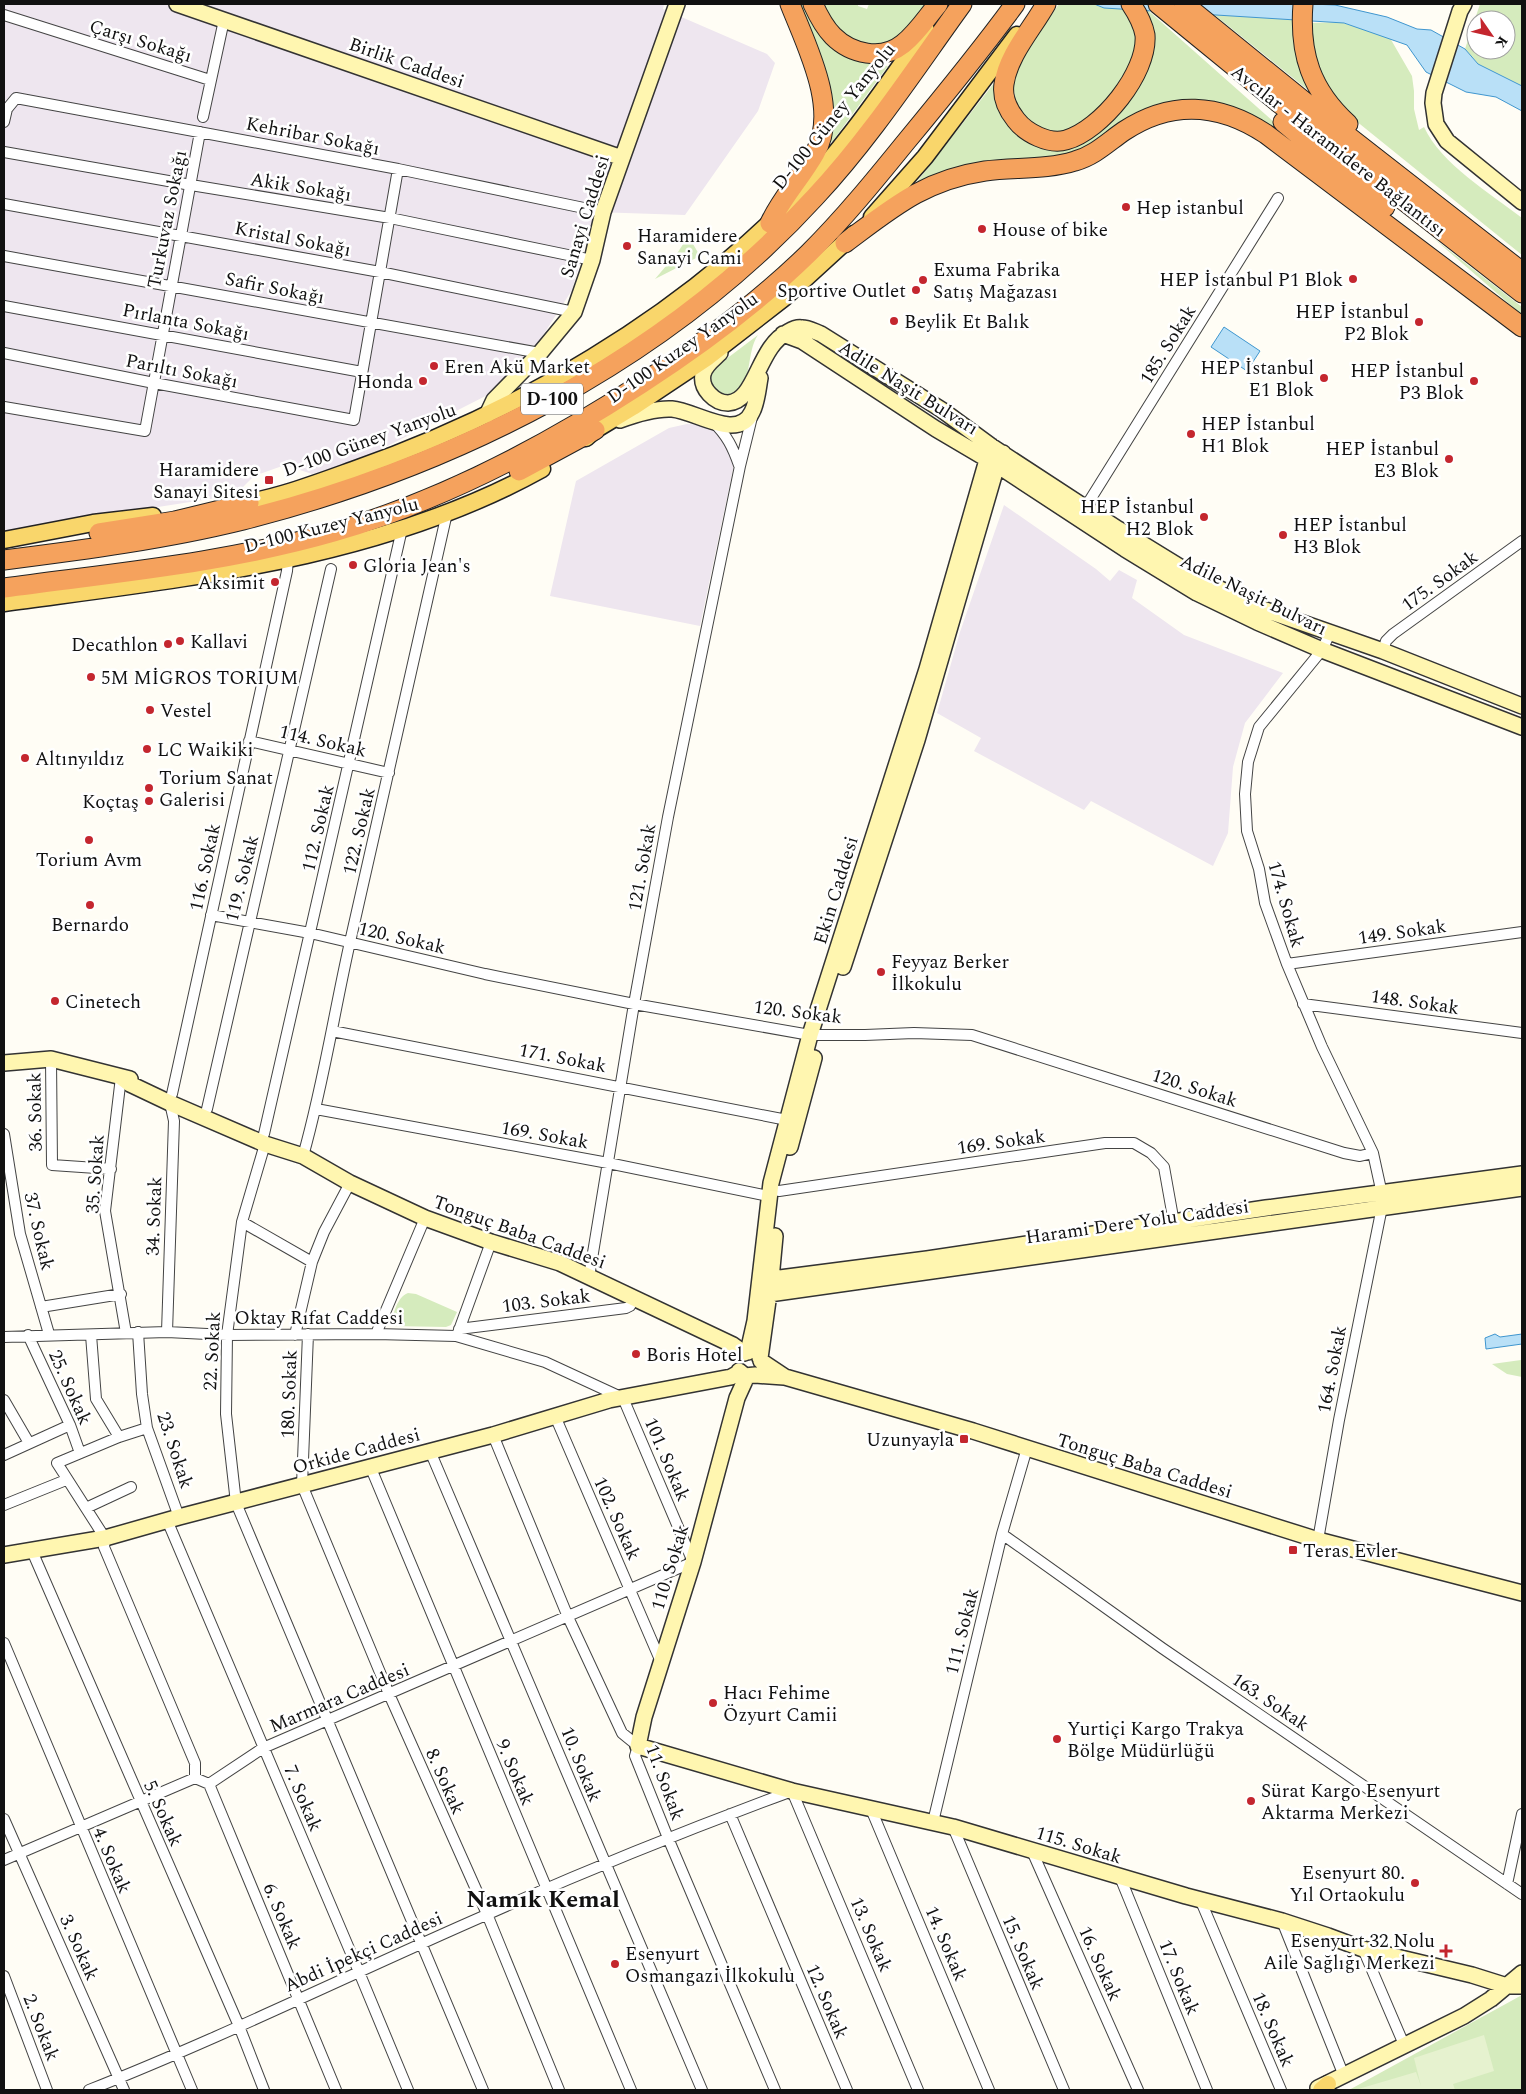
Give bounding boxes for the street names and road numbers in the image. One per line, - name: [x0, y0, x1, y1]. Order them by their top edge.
- street label: Çarşı Sokağı: [86, 12, 196, 71]
- street label: Birlik Caddesi: [345, 30, 468, 97]
- street label: D-100 Güney Yanyolu: [765, 37, 903, 197]
- street label: Avcılar - Haramidere Bağlantısı: [1224, 58, 1452, 245]
- street label: Kehribar Sokağı: [243, 109, 382, 164]
- street label: Turkuvaz Sokağı: [140, 148, 195, 291]
- street label: Sanayi Caddesi: [553, 151, 618, 282]
- street label: Akik Sokağı: [248, 165, 353, 210]
- street label: Kristal Sokağı: [232, 214, 353, 265]
- street label: Safir Sokağı: [222, 265, 327, 312]
- street label: D-100 Kuzey Yanyolu: [601, 285, 765, 411]
- street label: Pırlanta Sokağı: [120, 296, 252, 349]
- street label: 185. Sokak: [1132, 299, 1204, 390]
- street label: Adile Naşit Bulvarı: [832, 333, 984, 443]
- street label: Parıltı Sokağı: [123, 346, 240, 397]
- road number: D-100: [521, 384, 583, 414]
- street label: D-100 Güney Yanyolu: [279, 395, 461, 485]
- street label: D-100 Kuzey Yanyolu: [241, 490, 422, 561]
- street label: 175. Sokak: [1395, 543, 1485, 619]
- street label: Adile Naşit Bulvarı: [1175, 547, 1332, 644]
- street label: 114. Sokak: [276, 717, 370, 766]
- street label: 112. Sokak: [294, 781, 343, 875]
- street label: 122. Sokak: [335, 784, 384, 878]
- street label: 116. Sokak: [182, 820, 229, 914]
- street label: 121. Sokak: [620, 821, 665, 914]
- street label: 119. Sokak: [218, 831, 267, 925]
- street label: Ekin Caddesi: [806, 833, 867, 948]
- street label: 174. Sokak: [1259, 858, 1312, 951]
- street label: 149. Sokak: [1356, 912, 1449, 953]
- street label: 120. Sokak: [355, 914, 449, 963]
- street label: 148. Sokak: [1369, 982, 1461, 1023]
- street label: 120. Sokak: [752, 993, 844, 1032]
- street label: 171. Sokak: [516, 1036, 609, 1081]
- street label: 120. Sokak: [1148, 1061, 1242, 1116]
- street label: 36. Sokak: [20, 1072, 51, 1152]
- street label: 169. Sokak: [498, 1113, 591, 1158]
- street label: 169. Sokak: [955, 1122, 1048, 1163]
- street label: 35. Sokak: [78, 1133, 113, 1215]
- street label: 34. Sokak: [139, 1176, 170, 1256]
- street label: Tonguç Baba Caddesi: [429, 1188, 610, 1277]
- street label: 37. Sokak: [15, 1189, 62, 1274]
- street label: Harami Dere Yolu Caddesi: [1024, 1192, 1251, 1253]
- street label: 103. Sokak: [500, 1282, 592, 1321]
- street label: Oktay Rıfat Caddesi: [235, 1304, 403, 1333]
- street label: 22. Sokak: [196, 1310, 229, 1391]
- street label: 164. Sokak: [1310, 1323, 1355, 1416]
- street label: 25. Sokak: [40, 1345, 99, 1430]
- street label: 180. Sokak: [273, 1349, 306, 1439]
- street label: 23. Sokak: [149, 1408, 201, 1493]
- street label: 101. Sokak: [636, 1413, 697, 1507]
- street label: Orkide Caddesi: [289, 1420, 424, 1482]
- street label: Tonguç Baba Caddesi: [1053, 1426, 1236, 1507]
- street label: 102. Sokak: [585, 1472, 648, 1565]
- street label: 110. Sokak: [644, 1520, 697, 1614]
- street label: 111. Sokak: [938, 1584, 987, 1678]
- street label: Marmara Caddesi: [265, 1656, 414, 1741]
- street label: 163. Sokak: [1225, 1665, 1315, 1739]
- street label: 10. Sokak: [552, 1722, 609, 1807]
- street label: 9. Sokak: [488, 1735, 542, 1811]
- street label: 11. Sokak: [637, 1740, 692, 1825]
- street label: 8. Sokak: [417, 1744, 472, 1820]
- street label: 7. Sokak: [276, 1761, 330, 1837]
- street label: 5. Sokak: [135, 1776, 190, 1852]
- street label: 115. Sokak: [1032, 1819, 1126, 1872]
- street label: 4. Sokak: [85, 1823, 139, 1899]
- street label: 6. Sokak: [255, 1879, 309, 1955]
- street label: 13. Sokak: [842, 1892, 900, 1977]
- street label: 14. Sokak: [917, 1901, 975, 1986]
- street label: Abdi İpekçi Caddesi: [280, 1904, 448, 2000]
- street label: 3. Sokak: [51, 1910, 106, 1986]
- street label: 15. Sokak: [994, 1910, 1052, 1995]
- street label: 16. Sokak: [1070, 1921, 1129, 2006]
- street label: 17. Sokak: [1150, 1935, 1207, 2020]
- street label: 12. Sokak: [798, 1959, 856, 2044]
- street label: 18. Sokak: [1244, 1987, 1302, 2072]
- street label: 2. Sokak: [15, 1990, 67, 2066]

